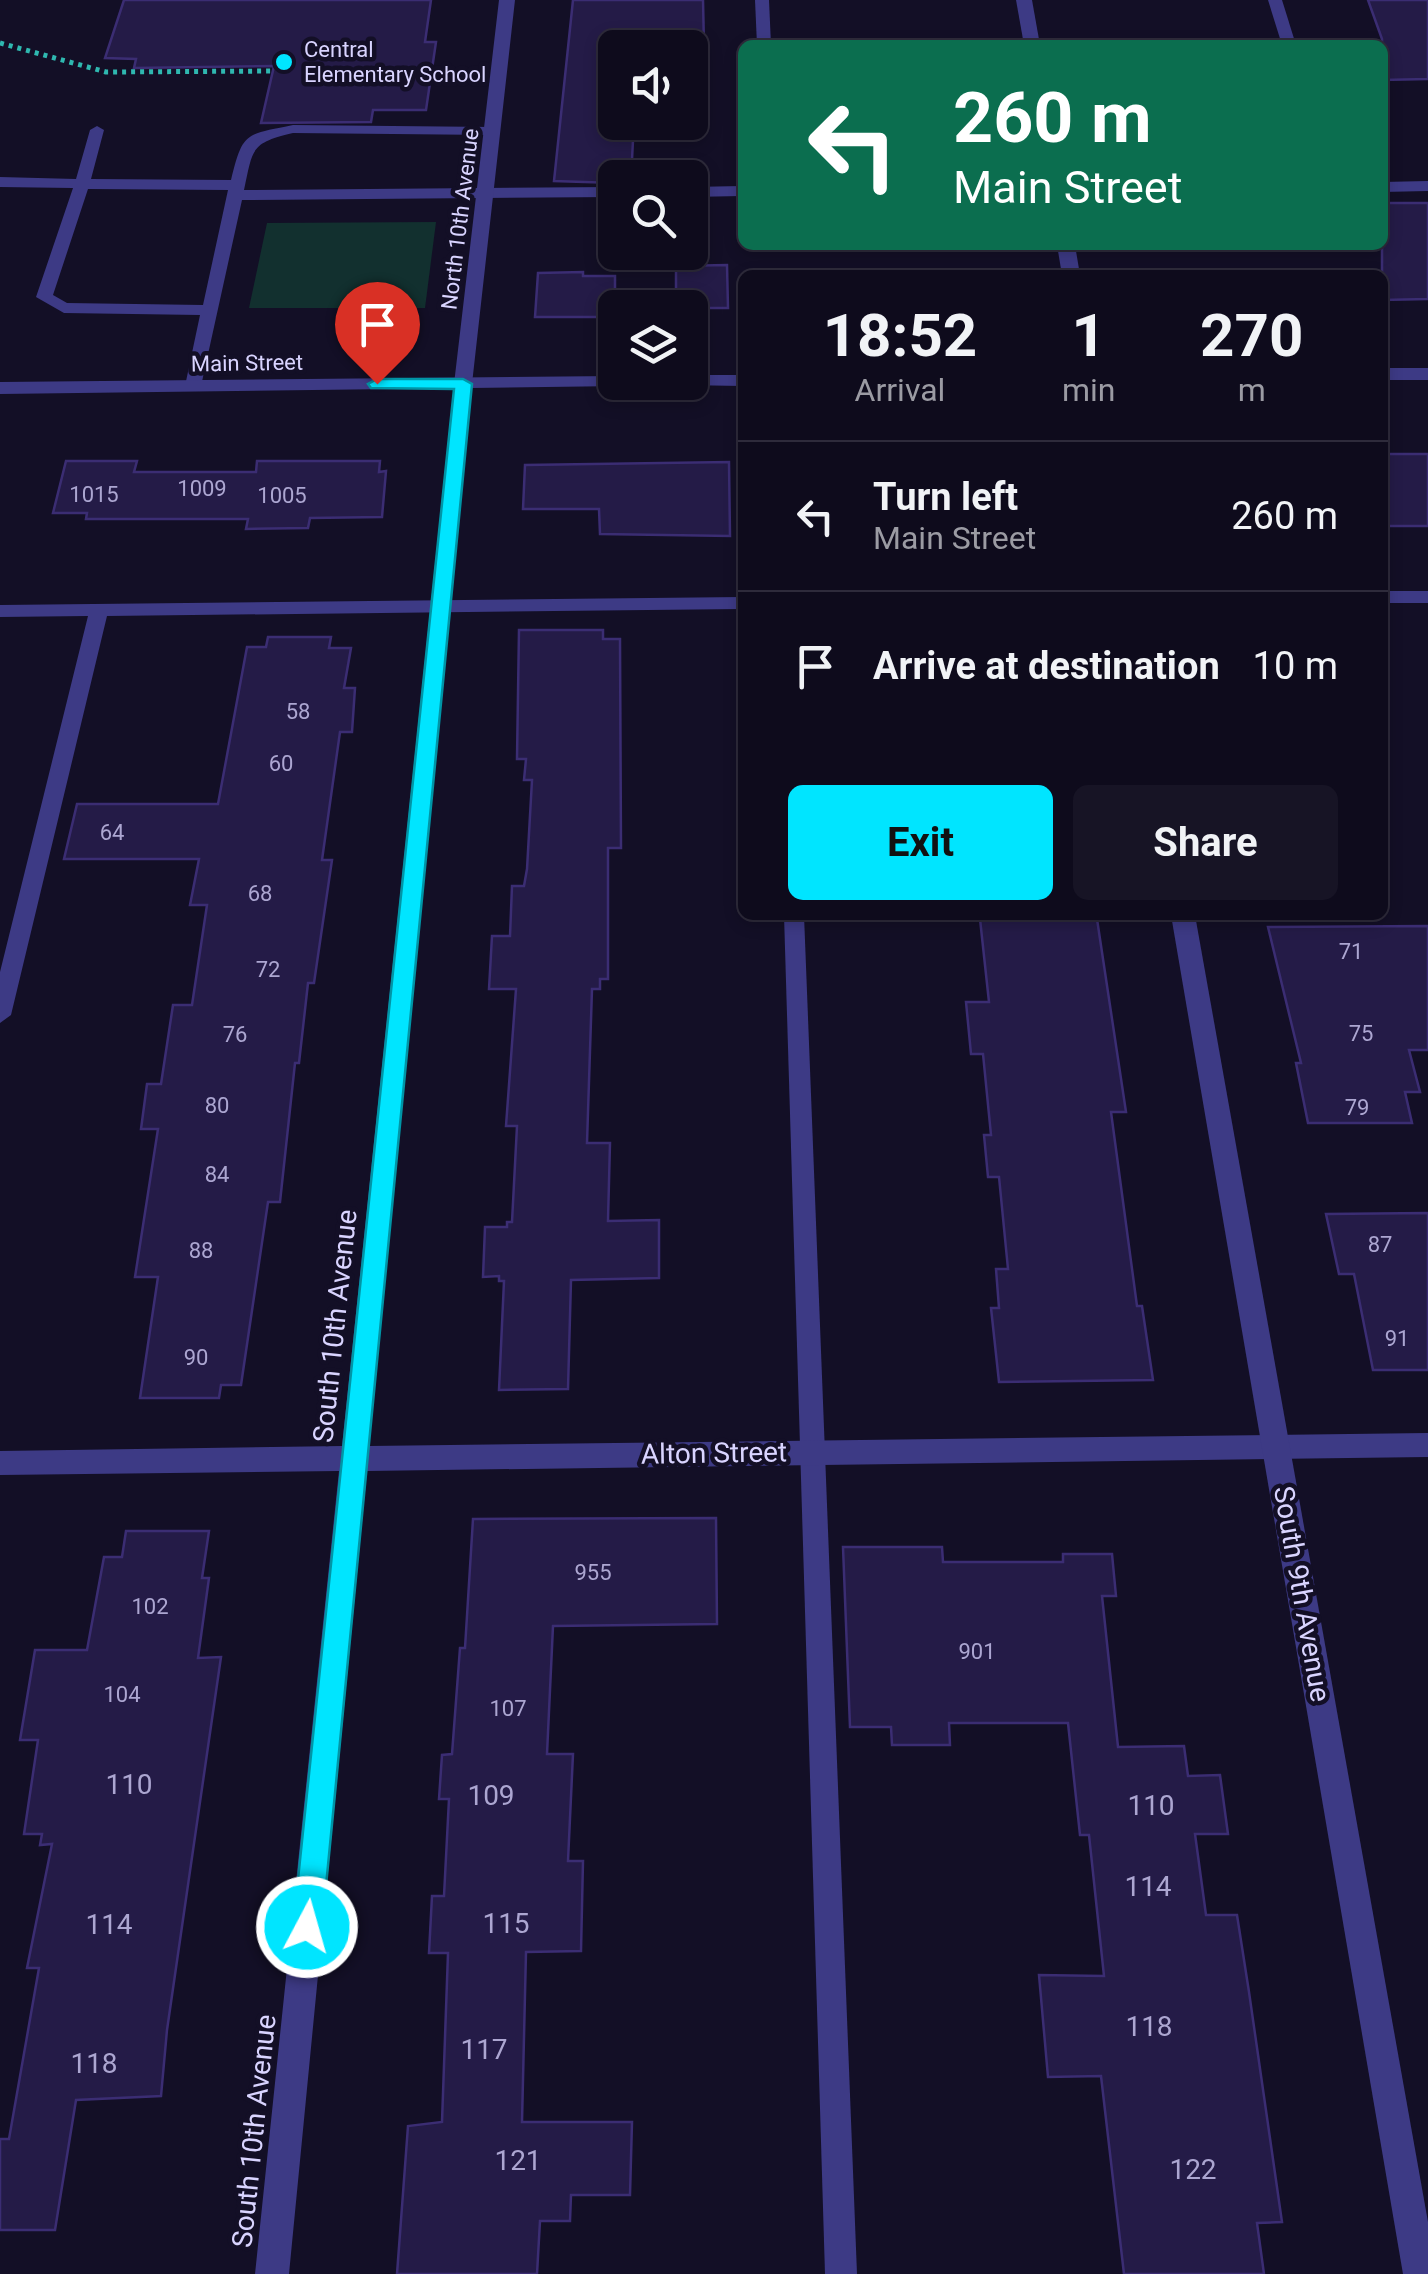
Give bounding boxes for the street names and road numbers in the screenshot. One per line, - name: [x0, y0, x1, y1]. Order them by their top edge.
- street label: North 10th Avenue: [436, 127, 484, 311]
- street label: Main Street: [191, 350, 303, 376]
- street label: South 10th Avenue: [306, 1208, 364, 1444]
- street label: Alton Street: [641, 1435, 787, 1471]
- street label: South 9th Avenue: [1267, 1484, 1337, 1704]
- street label: South 10th Avenue: [225, 2013, 283, 2249]

